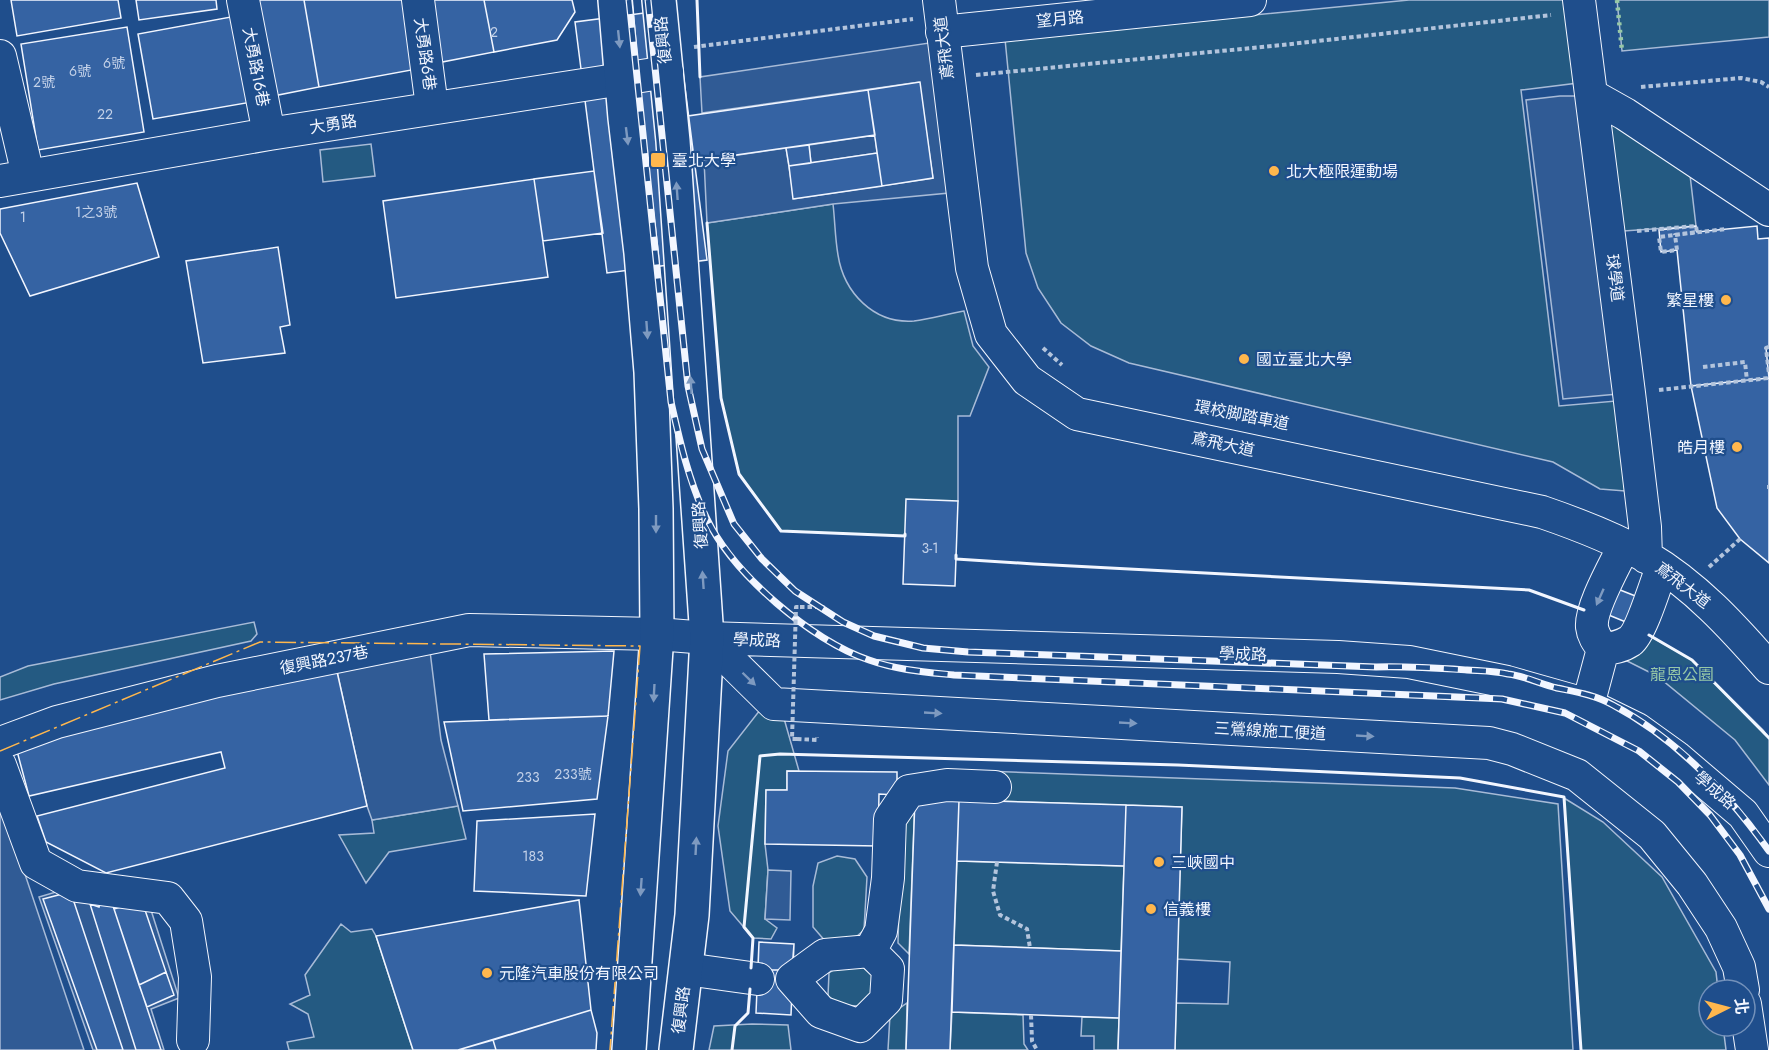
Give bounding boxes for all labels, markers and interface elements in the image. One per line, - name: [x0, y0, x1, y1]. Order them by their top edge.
- street label: 望月路: [1035, 5, 1085, 33]
- street label: 復興路: [649, 15, 677, 65]
- street label: 鳶飛大道: [929, 15, 959, 81]
- street label: 大勇路6巷: [409, 16, 441, 92]
- house number: 2: [490, 22, 498, 42]
- street label: 大勇路16巷: [237, 25, 275, 109]
- one-way arrow: [614, 29, 624, 48]
- house number: 6號: [103, 53, 125, 73]
- house number: 6號: [69, 61, 91, 81]
- house number: 2號: [33, 72, 55, 92]
- house number: 22: [97, 104, 113, 124]
- street label: 大勇路: [307, 109, 359, 139]
- one-way arrow: [623, 126, 632, 145]
- place label: 臺北大學: [672, 149, 736, 172]
- marker: 臺北大學: [649, 151, 667, 169]
- place label: 北大極限運動場: [1286, 160, 1398, 183]
- marker: 北大極限運動場: [1267, 164, 1281, 178]
- one-way arrow: [672, 181, 682, 200]
- house number: 1之3號: [75, 202, 117, 222]
- house number: 1: [20, 207, 26, 227]
- street label: 球學道: [1601, 253, 1629, 303]
- place label: 繁星樓: [1666, 289, 1714, 312]
- marker: 繁星樓: [1719, 293, 1733, 307]
- one-way arrow: [642, 320, 652, 339]
- place label: 國立臺北大學: [1256, 348, 1352, 371]
- marker: 國立臺北大學: [1237, 352, 1251, 366]
- one-way arrow: [686, 376, 695, 395]
- street label: 環校脚踏車道: [1193, 395, 1291, 435]
- street label: 鳶飛大道: [1189, 426, 1257, 462]
- place label: 皓月樓: [1677, 436, 1725, 459]
- marker: 皓月樓: [1730, 440, 1744, 454]
- street label: 復興路: [687, 500, 713, 550]
- one-way arrow: [652, 515, 661, 534]
- house number: 3-1: [922, 538, 938, 558]
- street label: 鳶飛大道: [1651, 556, 1715, 614]
- one-way arrow: [698, 571, 708, 590]
- one-way arrow: [1596, 589, 1605, 606]
- street label: 學成路: [733, 628, 781, 652]
- street label: 復興路237巷: [278, 640, 370, 680]
- street label: 學成路: [1219, 642, 1267, 666]
- park label: 龍恩公園: [1650, 663, 1714, 686]
- one-way arrow: [741, 672, 756, 686]
- one-way arrow: [649, 683, 658, 702]
- one-way arrow: [924, 708, 943, 717]
- street label: 三鶯線施工便道: [1213, 717, 1327, 745]
- one-way arrow: [1118, 719, 1137, 728]
- one-way arrow: [1355, 732, 1374, 741]
- house number: 233號: [554, 764, 592, 784]
- street label: 學成路: [1689, 766, 1741, 814]
- house number: 233: [516, 767, 540, 787]
- one-way arrow: [692, 836, 701, 855]
- house number: 183: [522, 846, 544, 866]
- place label: 三峽國中: [1171, 851, 1235, 874]
- marker: 三峽國中: [1152, 855, 1166, 869]
- one-way arrow: [636, 878, 646, 897]
- place label: 信義樓: [1163, 898, 1211, 921]
- marker: 信義樓: [1144, 902, 1158, 916]
- place label: 元隆汽車股份有限公司: [499, 962, 659, 985]
- marker: 元隆汽車股份有限公司: [480, 966, 494, 980]
- north arrow: [1697, 978, 1757, 1038]
- street label: 復興路: [667, 985, 695, 1035]
- text: 北: [1729, 997, 1754, 1016]

